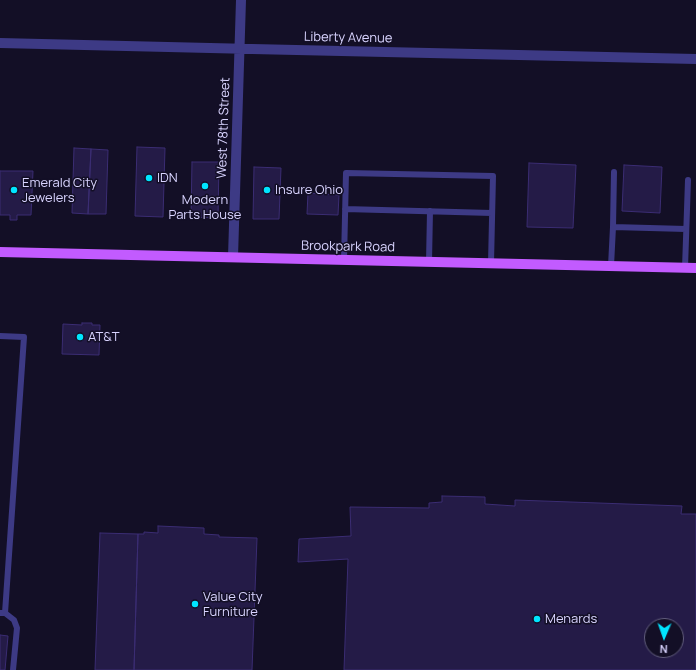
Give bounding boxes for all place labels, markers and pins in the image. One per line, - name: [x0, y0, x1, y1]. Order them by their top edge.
- place label: IDN: [157, 170, 178, 186]
- marker: IDN: [144, 173, 154, 183]
- place label: Emerald City Jewelers: [22, 175, 97, 206]
- marker: Modern Parts House: [200, 181, 210, 191]
- place label: Insure Ohio: [275, 182, 343, 198]
- marker: Emerald City Jewelers: [9, 185, 19, 195]
- marker: Insure Ohio: [262, 185, 272, 195]
- place label: Modern Parts House: [169, 192, 241, 223]
- place label: AT&T: [88, 329, 119, 345]
- marker: AT&T: [75, 332, 85, 342]
- place label: Value City Furniture: [203, 589, 263, 620]
- marker: Value City Furniture: [190, 599, 200, 609]
- place label: Menards: [545, 611, 597, 627]
- marker: Menards: [532, 614, 542, 624]

